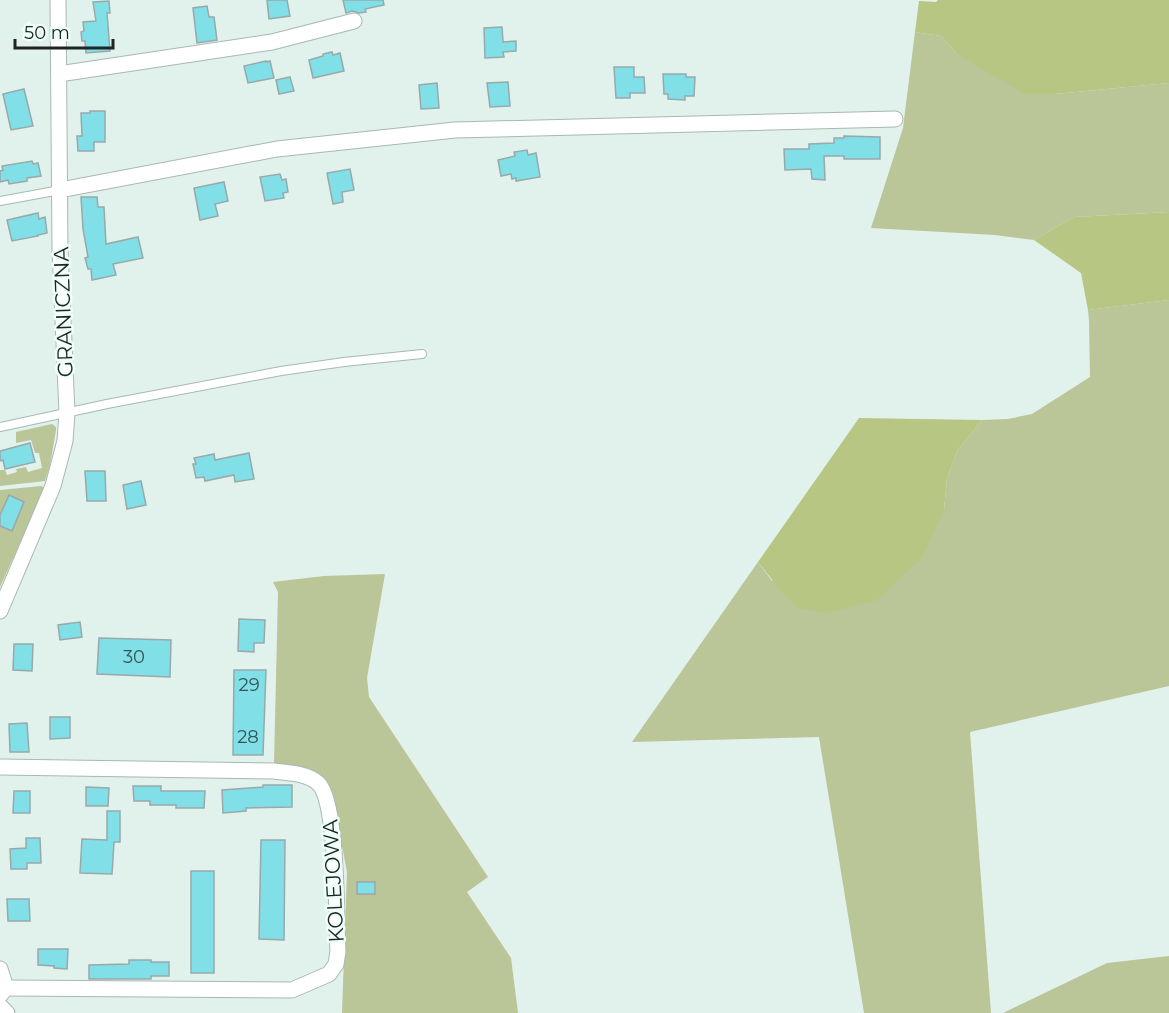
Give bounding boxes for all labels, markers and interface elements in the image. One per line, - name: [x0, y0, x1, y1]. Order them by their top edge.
- scale bar: [15, 12, 112, 50]
- text: 50 m: [24, 22, 70, 44]
- street label: GRANICZNA: [48, 245, 78, 378]
- house number: 30: [123, 646, 145, 668]
- house number: 29: [238, 674, 260, 696]
- house number: 28: [237, 726, 259, 748]
- street label: KOLEJOWA: [317, 818, 349, 943]

